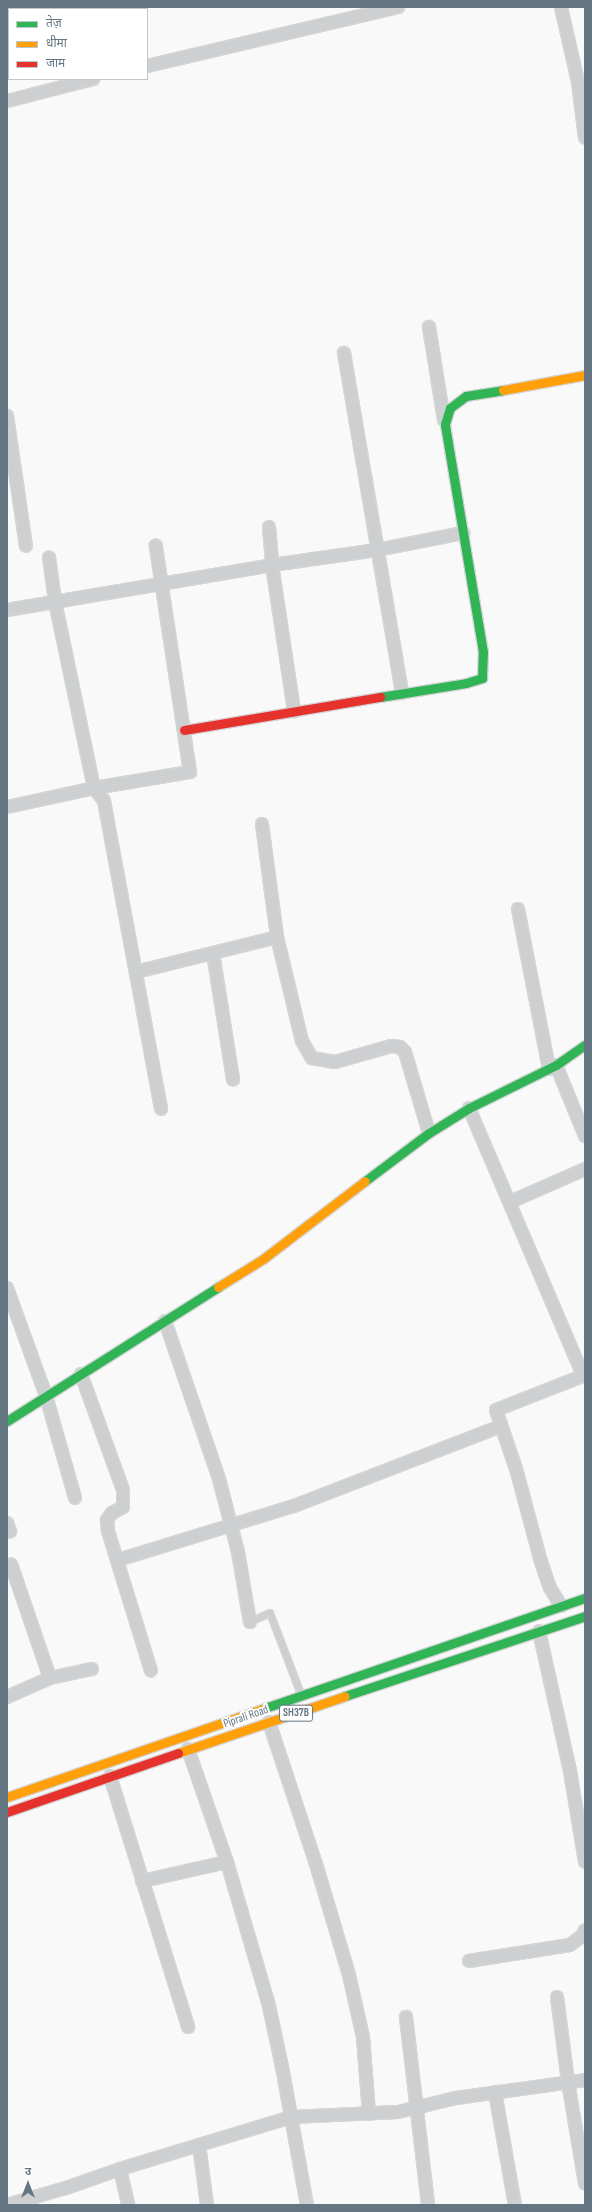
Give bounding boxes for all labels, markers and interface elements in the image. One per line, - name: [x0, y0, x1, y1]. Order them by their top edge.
- legend: [8, 8, 148, 80]
- text: तेज़: [46, 16, 62, 31]
- text: धीमा: [46, 36, 67, 51]
- text: जाम: [46, 56, 65, 71]
- street label: Piprali Road: [222, 1703, 270, 1731]
- road number: SH37B: [279, 1704, 313, 1722]
- north arrow: [8, 2164, 48, 2204]
- text: उ: [25, 2165, 31, 2178]

